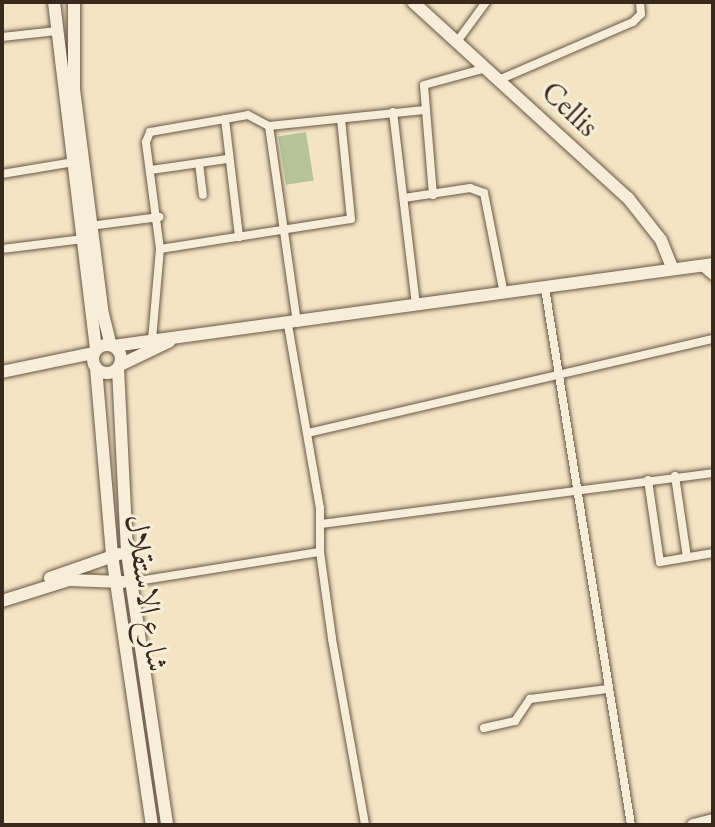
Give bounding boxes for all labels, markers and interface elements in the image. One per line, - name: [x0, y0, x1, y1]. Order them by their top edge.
- street label: Cellis: [534, 74, 606, 144]
- street label: شارع الاستقلال: [118, 512, 176, 674]

